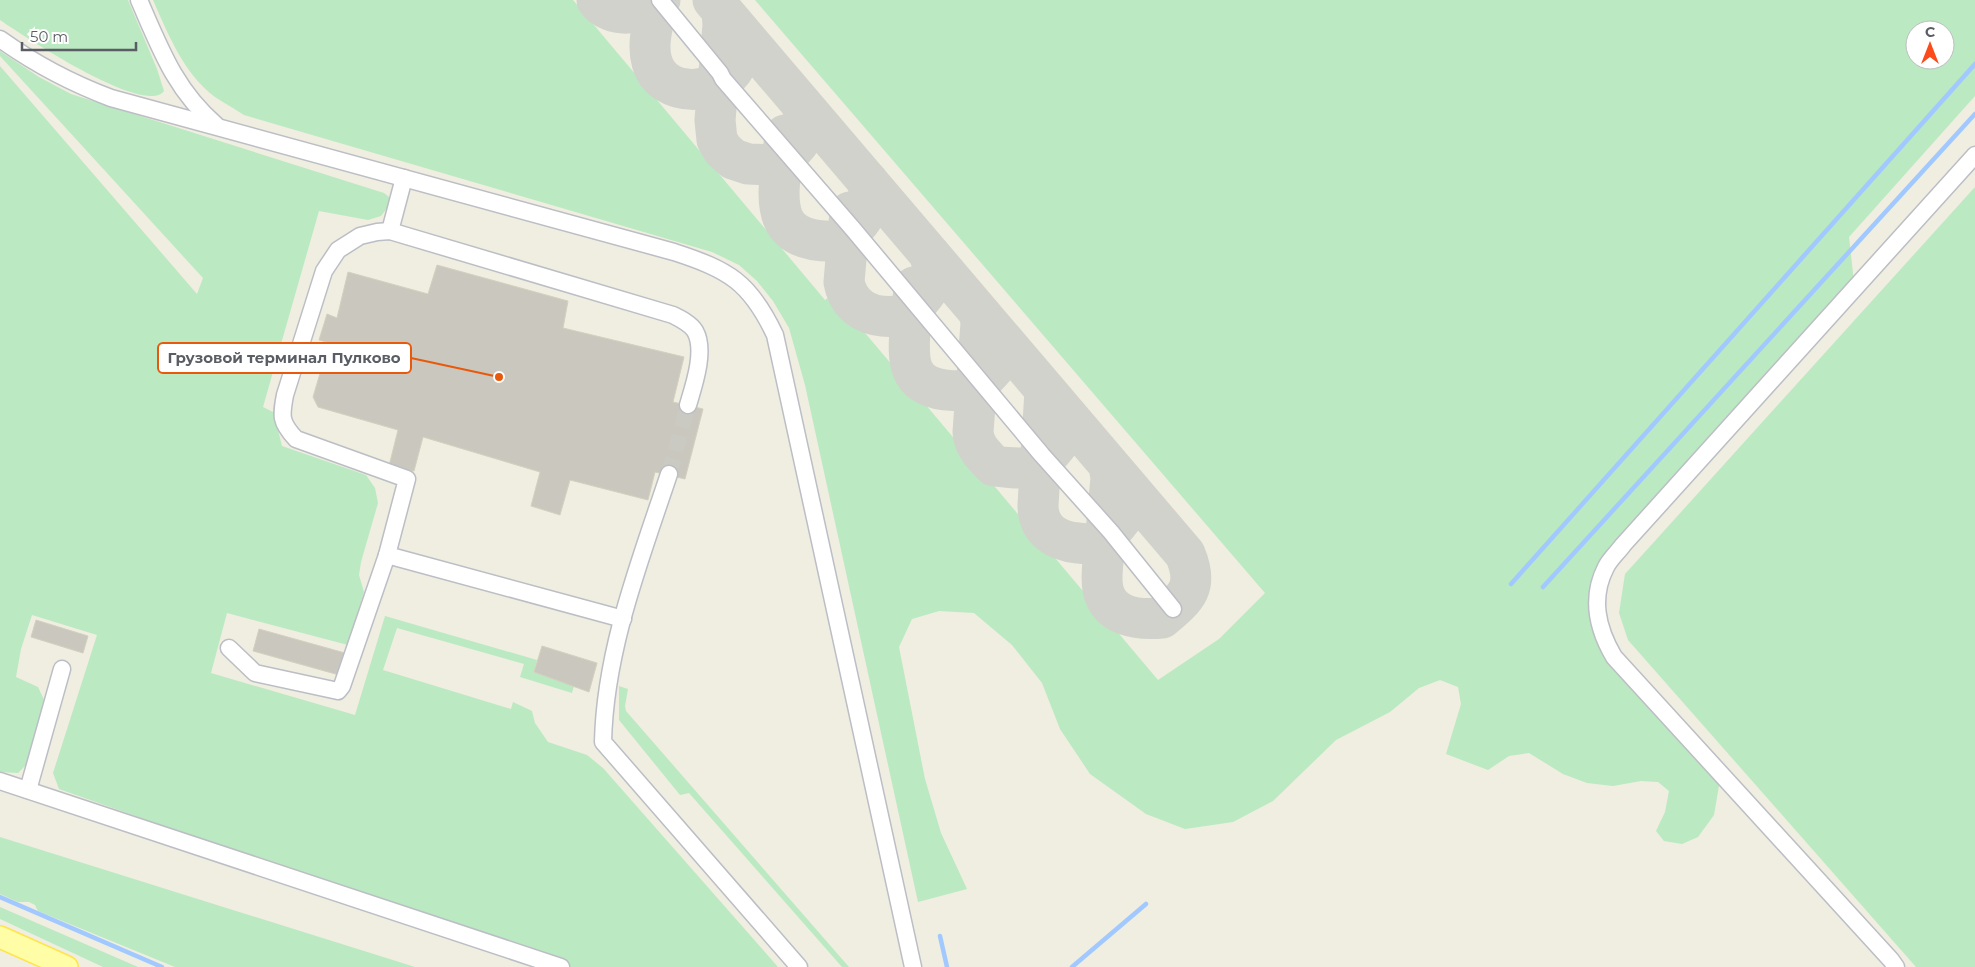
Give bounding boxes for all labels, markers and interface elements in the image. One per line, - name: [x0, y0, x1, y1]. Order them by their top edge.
- scale bar: [22, 20, 136, 52]
- north arrow: [1905, 20, 1955, 70]
- text: С: [1925, 23, 1935, 41]
- text: 50 m: [30, 27, 68, 46]
- callout: Грузовой терминал Пулково: [158, 343, 411, 373]
- text: Грузовой терминал Пулково: [167, 348, 401, 367]

